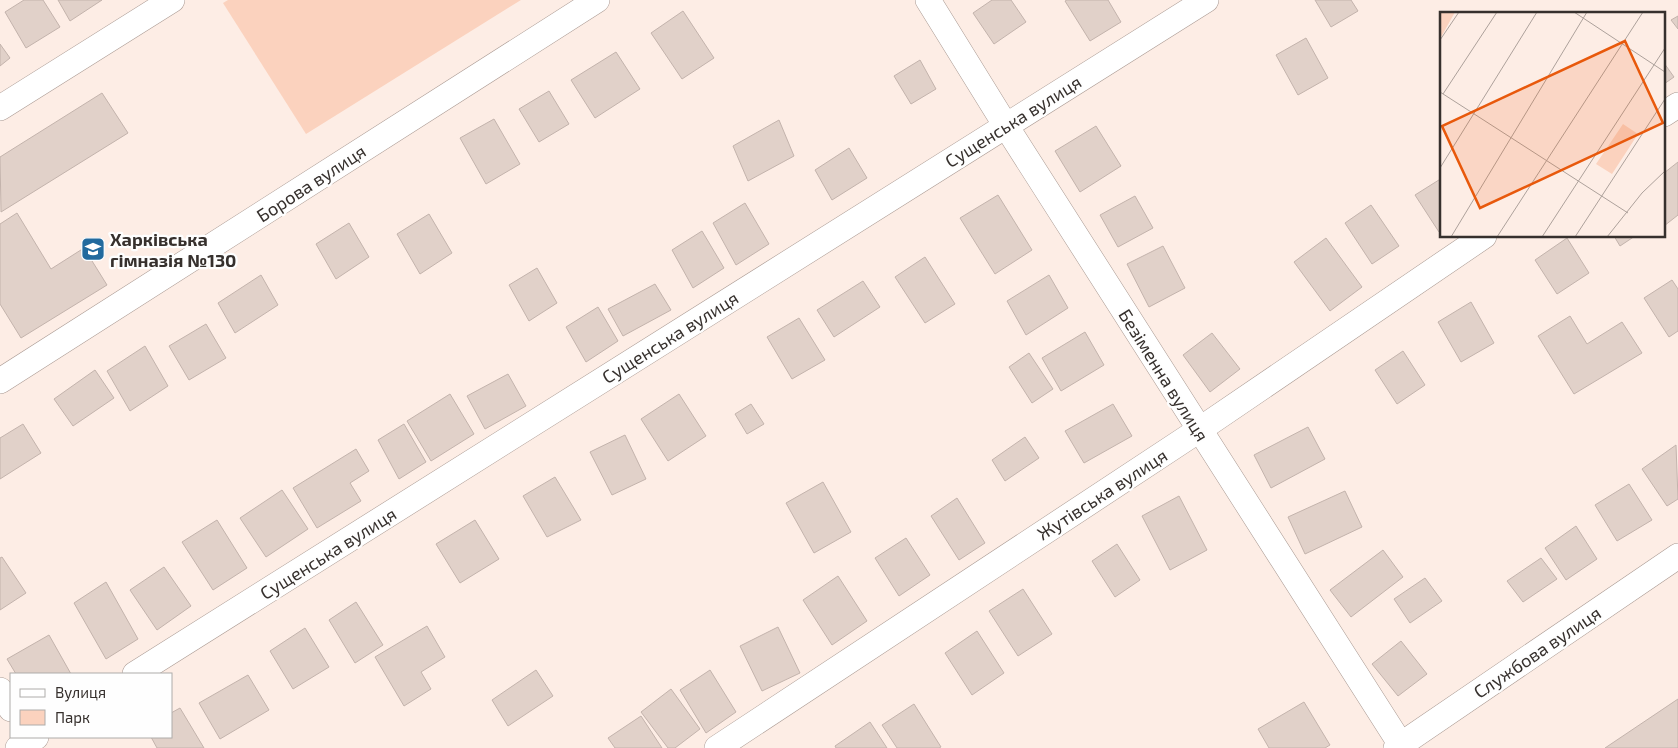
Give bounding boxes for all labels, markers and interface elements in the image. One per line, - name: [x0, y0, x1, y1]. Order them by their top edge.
- inset map: [1440, 12, 1666, 238]
- street label: Сущенська вулиця: [941, 70, 1085, 172]
- street label: Борова вулиця: [252, 140, 370, 226]
- place label: Харківська гімназія №130: [110, 228, 236, 271]
- school or university icon: Харківська гімназія №130: [80, 236, 106, 262]
- street label: Сущенська вулиця: [598, 286, 742, 388]
- street label: Безіменна вулиця: [1114, 305, 1214, 445]
- street label: Жутівська вулиця: [1033, 444, 1171, 544]
- street label: Сущенська вулиця: [256, 502, 400, 604]
- street label: Службова вулиця: [1469, 601, 1605, 703]
- legend: [10, 673, 172, 738]
- text: Вулиця: [55, 683, 106, 702]
- text: Парк: [55, 708, 90, 726]

